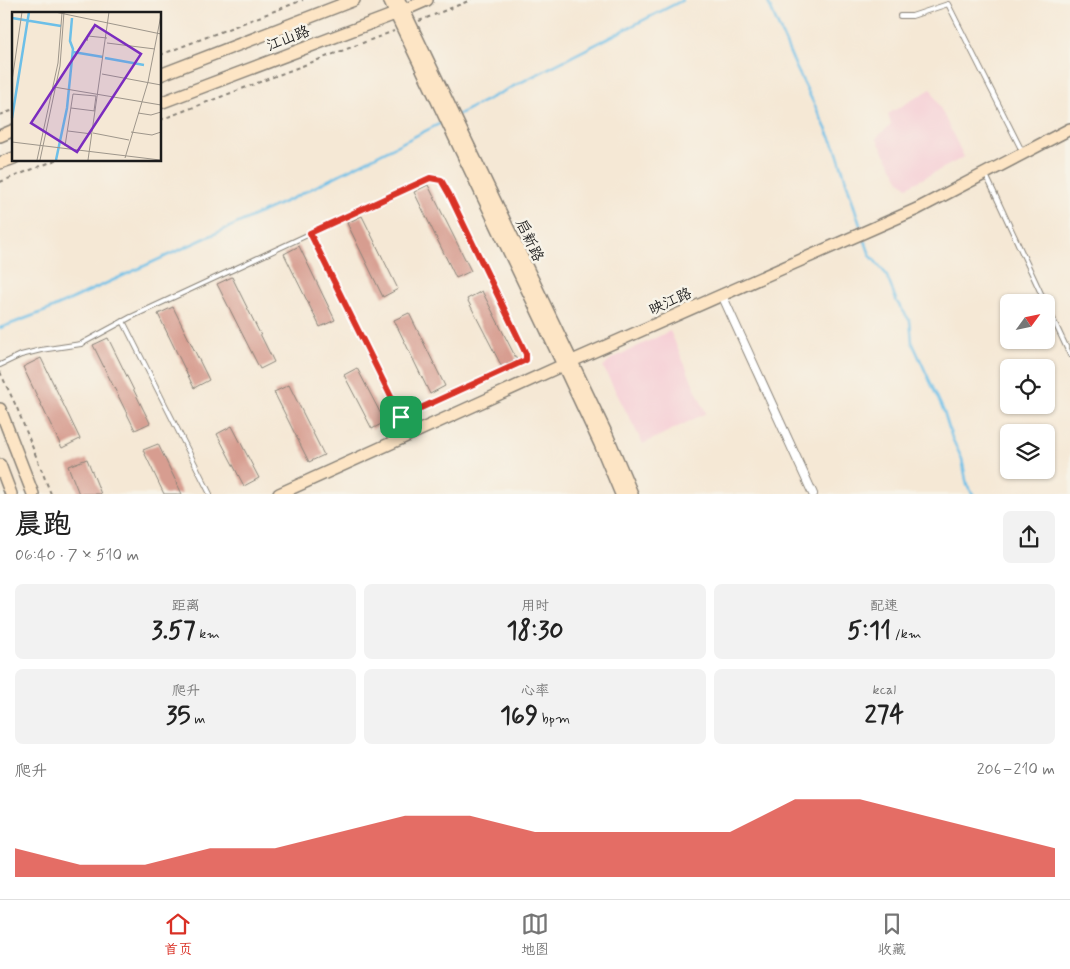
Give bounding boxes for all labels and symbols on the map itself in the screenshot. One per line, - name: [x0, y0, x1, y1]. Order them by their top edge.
- inset map: [12, 12, 161, 161]
- street label: 江山路: [264, 22, 313, 56]
- street label: 启新路: [511, 216, 548, 265]
- street label: 映江路: [646, 284, 695, 320]
- north arrow: [1000, 294, 1055, 349]
- pin: [380, 396, 422, 438]

